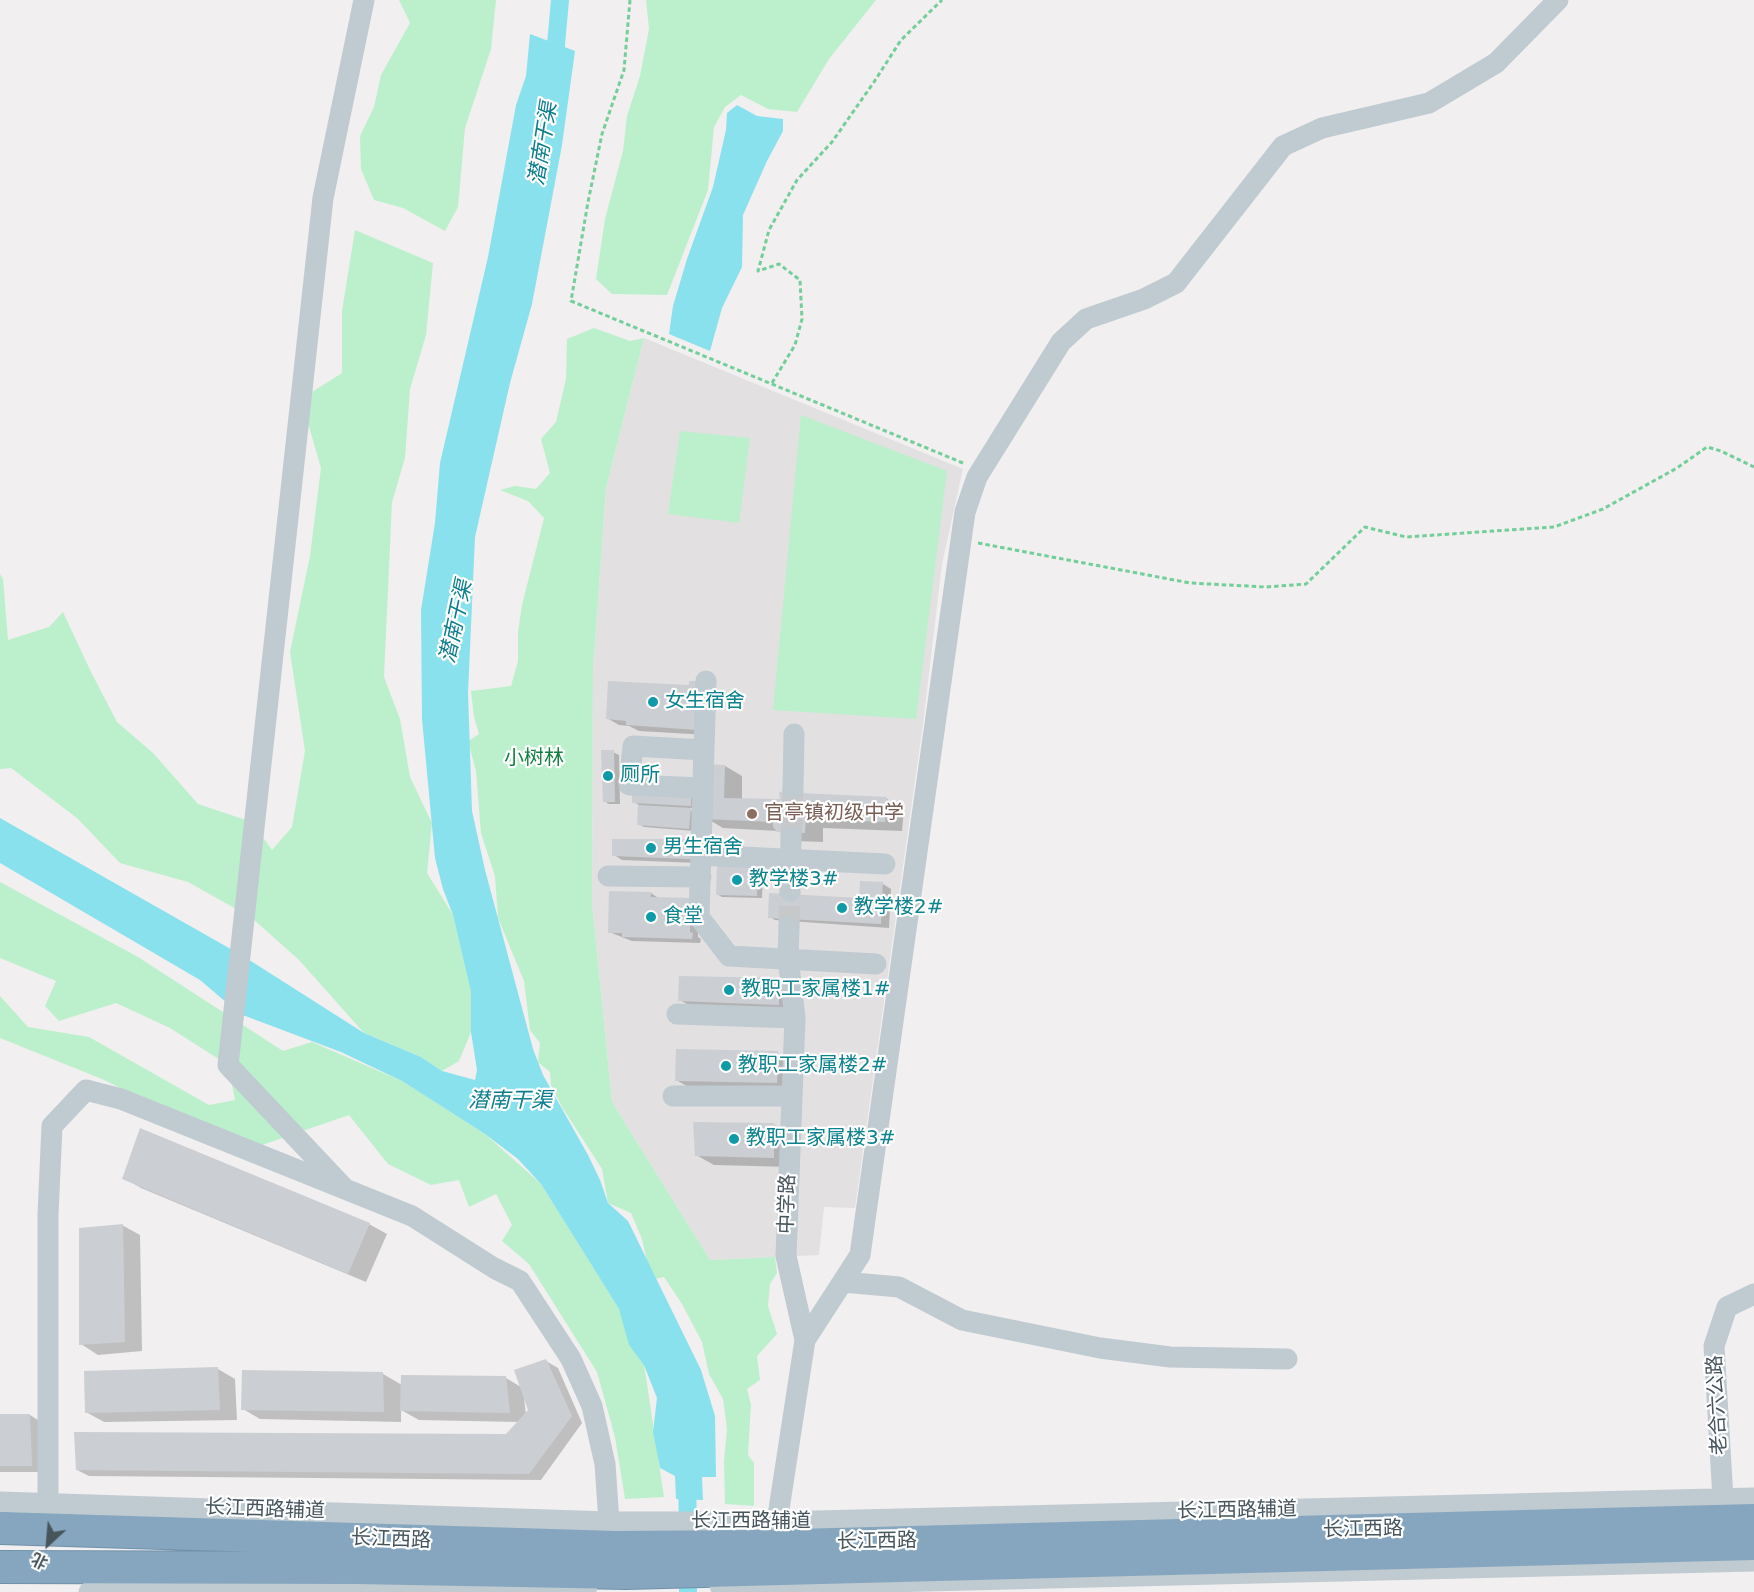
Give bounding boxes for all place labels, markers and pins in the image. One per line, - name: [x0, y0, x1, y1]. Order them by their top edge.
- place label: 女生宿舍: [665, 690, 745, 714]
- marker: 女生宿舍: [646, 695, 660, 709]
- place label: 厕所: [620, 764, 660, 788]
- marker: 厕所: [601, 769, 615, 783]
- place label: 官亭镇初级中学: [764, 802, 904, 826]
- marker: 官亭镇初级中学: [745, 807, 759, 821]
- place label: 男生宿舍: [663, 836, 743, 860]
- marker: 男生宿舍: [644, 841, 658, 855]
- place label: 教学楼3#: [749, 868, 838, 892]
- marker: 教学楼3#: [730, 873, 744, 887]
- place label: 教学楼2#: [854, 896, 943, 920]
- marker: 教学楼2#: [835, 901, 849, 915]
- place label: 食堂: [663, 905, 703, 929]
- marker: 食堂: [644, 910, 658, 924]
- place label: 教职工家属楼1#: [741, 978, 890, 1002]
- marker: 教职工家属楼1#: [722, 983, 736, 997]
- place label: 教职工家属楼2#: [738, 1054, 887, 1078]
- marker: 教职工家属楼2#: [719, 1059, 733, 1073]
- place label: 教职工家属楼3#: [746, 1127, 895, 1151]
- marker: 教职工家属楼3#: [727, 1132, 741, 1146]

